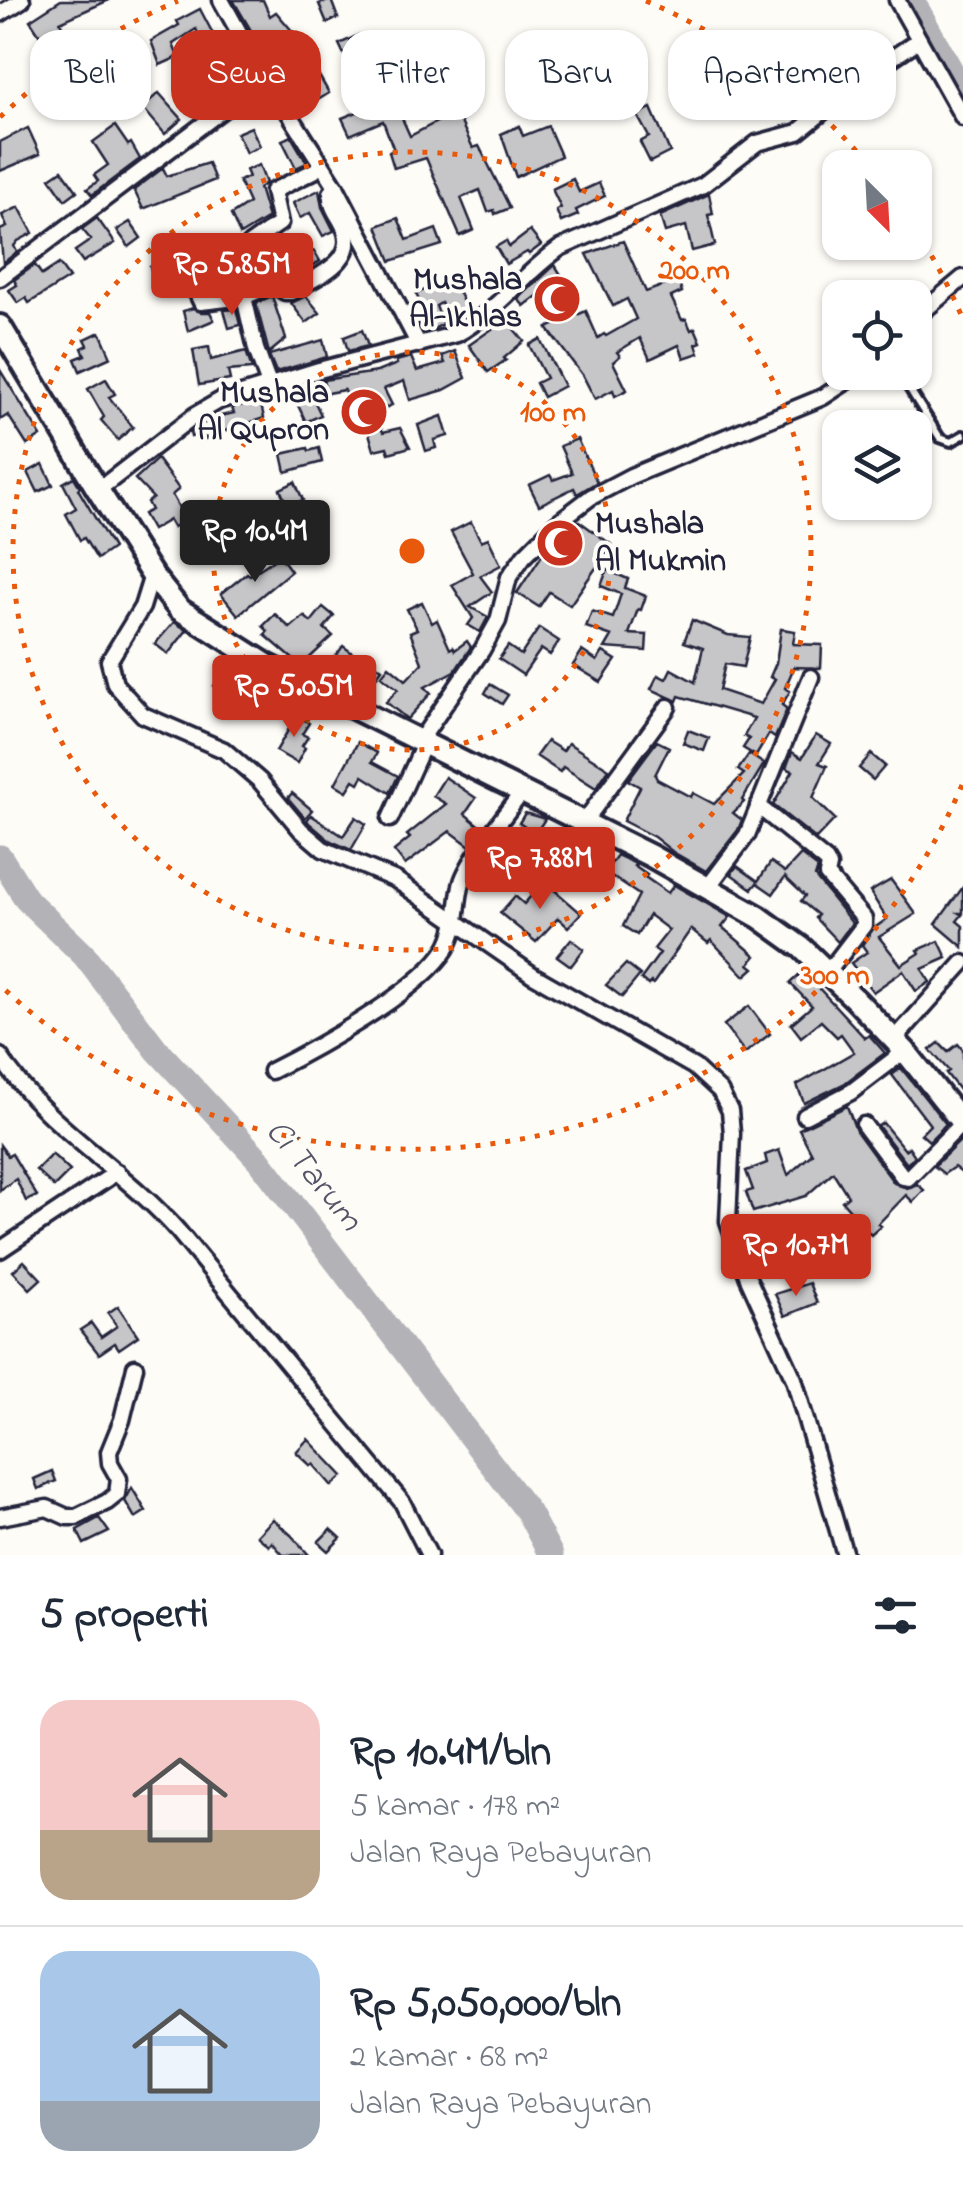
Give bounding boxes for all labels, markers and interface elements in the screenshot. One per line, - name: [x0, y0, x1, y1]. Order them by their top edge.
- chip: Beli: [30, 30, 151, 120]
- chip: Sewa: [171, 30, 321, 120]
- chip: Filter: [341, 30, 485, 120]
- chip: Baru: [505, 30, 648, 120]
- chip: Apartemen: [668, 30, 896, 120]
- north arrow: [822, 150, 932, 260]
- map controls: [822, 150, 932, 520]
- pin: Rp 5.85M: [129, 233, 335, 318]
- text: Rp 5.85M: [173, 242, 291, 289]
- text: 200 m: [657, 250, 730, 294]
- place label: Mushala Al-Ikhlas: [409, 258, 522, 342]
- mosque icon: Mushala Al-Ikhlas: [531, 273, 583, 325]
- button: locate: [822, 280, 932, 390]
- place label: Mushala Al Qupron: [197, 371, 329, 455]
- mosque icon: Mushala Al Qupron: [338, 386, 390, 438]
- text: 100 m: [520, 392, 586, 436]
- button: layers: [822, 410, 932, 520]
- pin: Rp 10.4M: [152, 500, 358, 585]
- place label: Mushala Al Mukmin: [595, 502, 726, 586]
- text: Rp 10.4M: [202, 509, 308, 556]
- mosque icon: Mushala Al Mukmin: [534, 517, 586, 569]
- centre of rings: [394, 533, 430, 569]
- pin: Rp 5.05M: [191, 655, 397, 740]
- text: Rp 5.05M: [234, 664, 354, 711]
- pin: Rp 7.88M: [437, 827, 643, 912]
- text: Rp 7.88M: [487, 836, 593, 883]
- text: 300 m: [799, 955, 870, 999]
- water label: Ci Tarum: [252, 1109, 375, 1244]
- pin: Rp 10.7M: [693, 1214, 899, 1299]
- text: Rp 10.7M: [743, 1223, 849, 1270]
- text: 5 properti: [40, 1585, 209, 1646]
- icon: filters: [868, 1588, 923, 1643]
- text: Rp 10.4M/bln: [350, 1723, 551, 1784]
- icon: home: [120, 1740, 240, 1860]
- text: 5 kamar · 178 m²: [350, 1784, 560, 1831]
- text: Jalan Raya Pebayuran: [350, 1831, 651, 1878]
- text: Rp 5,050,000/bln: [350, 1974, 622, 2035]
- icon: home: [120, 1991, 240, 2111]
- text: 2 kamar · 68 m²: [350, 2035, 548, 2082]
- text: Jalan Raya Pebayuran: [350, 2082, 651, 2129]

